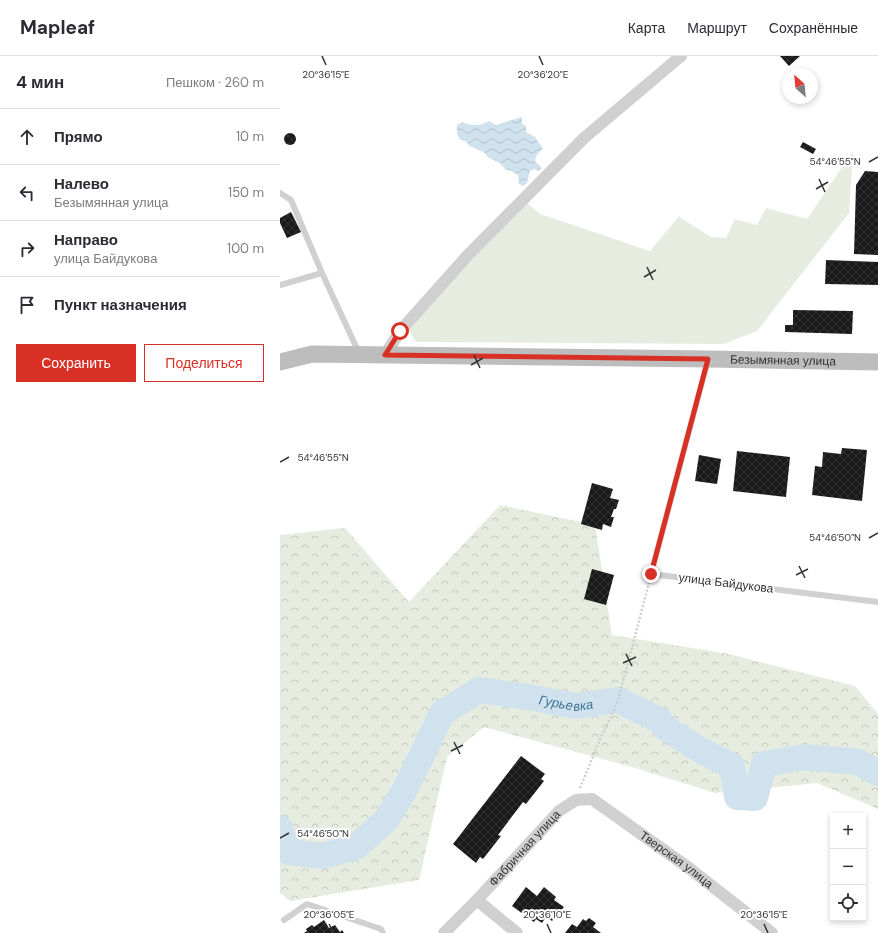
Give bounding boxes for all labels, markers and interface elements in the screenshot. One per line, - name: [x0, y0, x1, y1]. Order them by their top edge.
- text: Mapleaf: [20, 15, 95, 40]
- text: Карта: [628, 19, 665, 37]
- text: Маршрут: [687, 19, 747, 37]
- text: Сохранённые: [769, 19, 858, 37]
- text: 20°36'15"E: [302, 68, 350, 81]
- text: 20°36'20"E: [518, 68, 569, 81]
- north arrow: [782, 68, 818, 104]
- text: 4 мин: [16, 71, 64, 93]
- text: Пешком · 260 m: [166, 74, 264, 91]
- icon: ahead: [16, 126, 38, 148]
- text: Прямо: [54, 127, 103, 147]
- text: 10 m: [236, 128, 264, 145]
- text: 54°46'55"N: [809, 155, 861, 168]
- text: Налево: [54, 174, 109, 194]
- icon: left: [16, 182, 38, 204]
- text: 150 m: [228, 184, 264, 201]
- text: Безымянная улица: [54, 194, 169, 211]
- text: Направо: [54, 230, 118, 250]
- icon: right: [16, 238, 38, 260]
- text: 100 m: [227, 240, 264, 257]
- text: улица Байдукова: [54, 250, 157, 267]
- icon: arrive: [16, 294, 38, 316]
- text: Пункт назначения: [54, 295, 187, 315]
- route start: [391, 322, 409, 340]
- button: Сохранить: [16, 344, 136, 382]
- button: Поделиться: [144, 344, 264, 382]
- street label: Безымянная улица: [730, 351, 836, 369]
- text: 54°46'55"N: [297, 451, 349, 464]
- text: 54°46'50"N: [809, 531, 861, 544]
- route end: [642, 565, 660, 583]
- street label: улица Байдукова: [678, 569, 775, 597]
- water label: Гурьевка: [538, 691, 594, 715]
- street label: Фабричная улица: [485, 806, 564, 890]
- map controls: [830, 813, 866, 921]
- button: +: [830, 813, 866, 849]
- text: 54°46'50"N: [297, 827, 349, 840]
- street label: Тверская улица: [637, 827, 717, 892]
- button: −: [830, 849, 866, 885]
- button: locate: [830, 885, 866, 921]
- text: 20°36'05"E: [303, 908, 355, 921]
- text: 20°36'10"E: [523, 908, 571, 921]
- text: 20°36'15"E: [740, 908, 788, 921]

